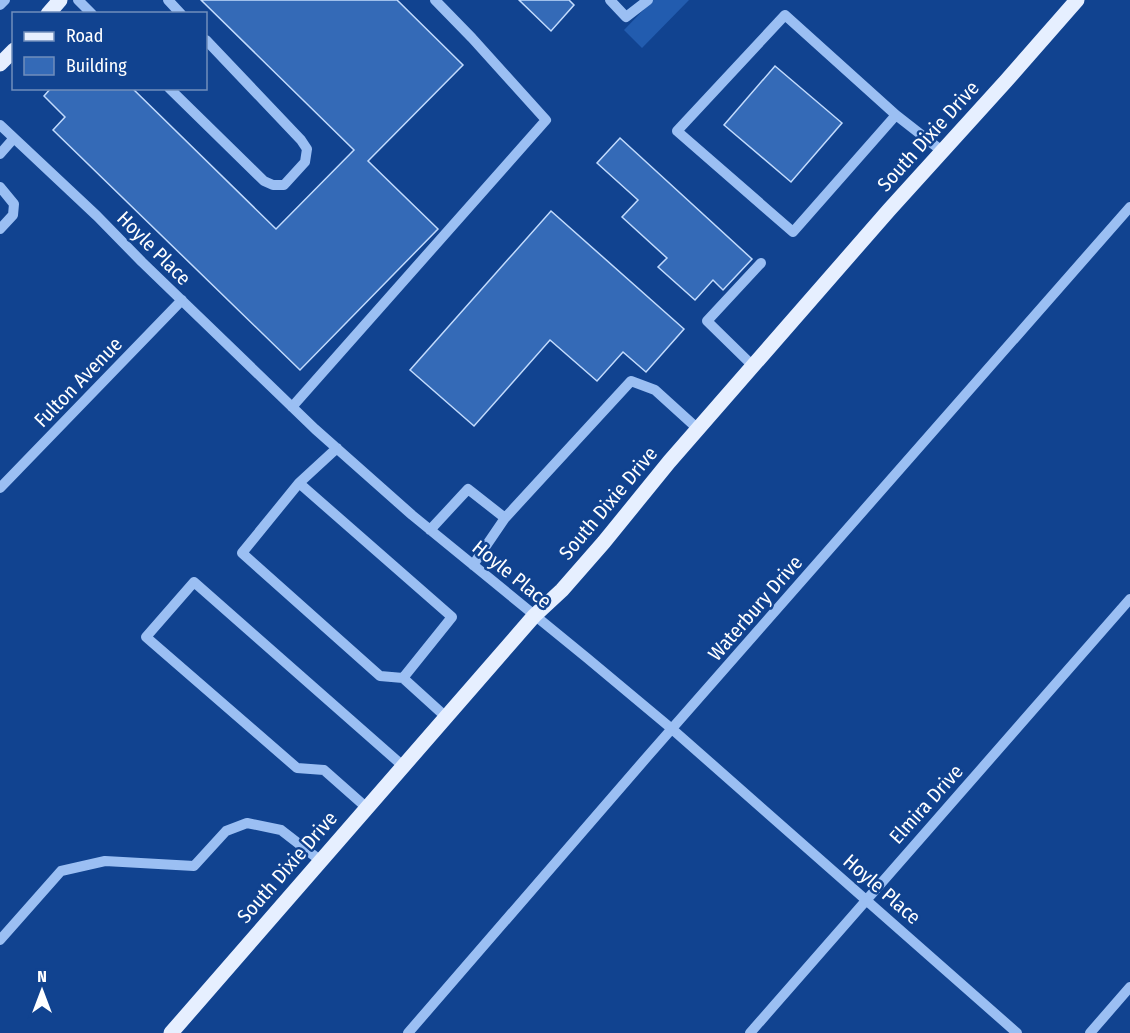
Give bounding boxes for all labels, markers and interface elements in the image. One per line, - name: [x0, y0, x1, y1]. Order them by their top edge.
- legend: [12, 12, 207, 90]
- text: Road: [66, 25, 103, 47]
- text: Building: [66, 55, 127, 77]
- street label: South Dixie Drive: [872, 76, 984, 196]
- street label: Hoyle Place: [112, 206, 196, 290]
- street label: Fulton Avenue: [29, 332, 127, 432]
- street label: South Dixie Drive: [554, 442, 662, 564]
- street label: Hoyle Place: [468, 535, 556, 613]
- street label: Waterbury Drive: [703, 551, 807, 665]
- street label: Elmira Drive: [884, 760, 968, 848]
- street label: South Dixie Drive: [232, 806, 342, 928]
- street label: Hoyle Place: [838, 849, 926, 929]
- north arrow: [12, 961, 72, 1021]
- text: N: [37, 967, 47, 986]

